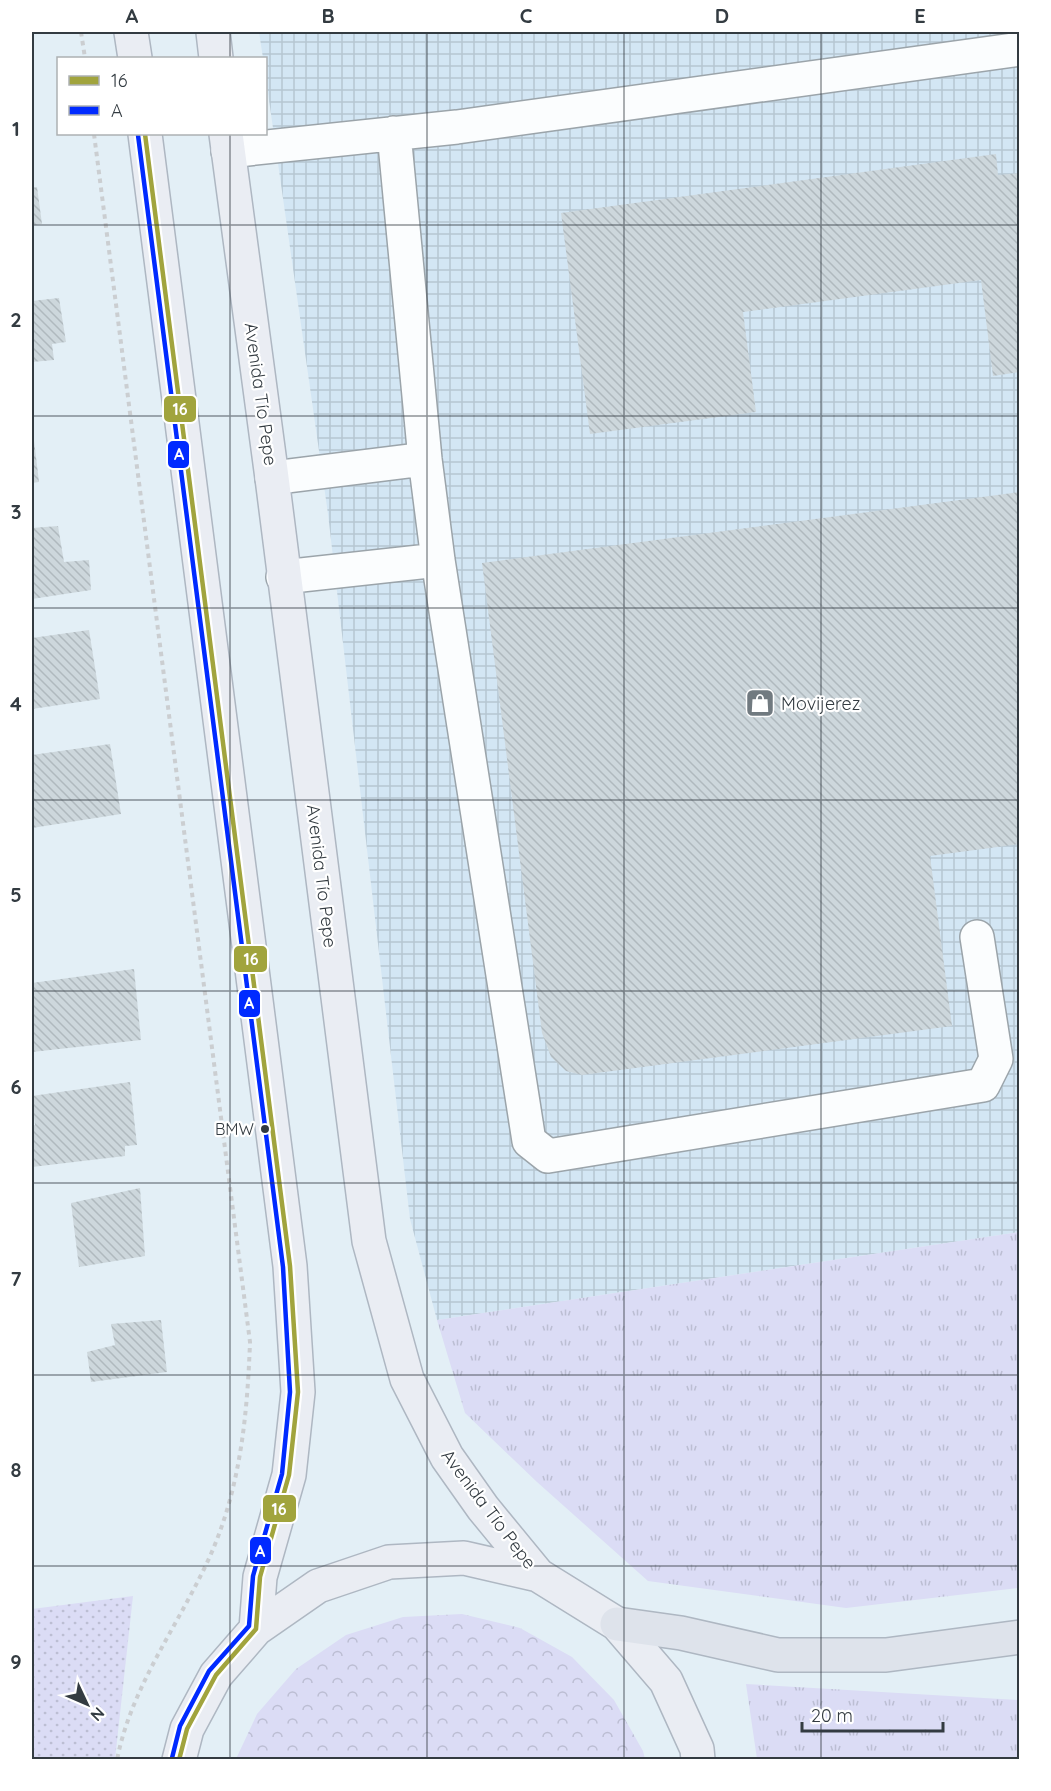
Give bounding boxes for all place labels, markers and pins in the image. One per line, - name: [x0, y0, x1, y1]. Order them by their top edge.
- shop icon: Movijerez: [744, 687, 776, 719]
- place label: Movijerez: [781, 692, 860, 715]
- place label: BMW: [215, 1119, 254, 1139]
- marker: BMW: [259, 1123, 271, 1135]

